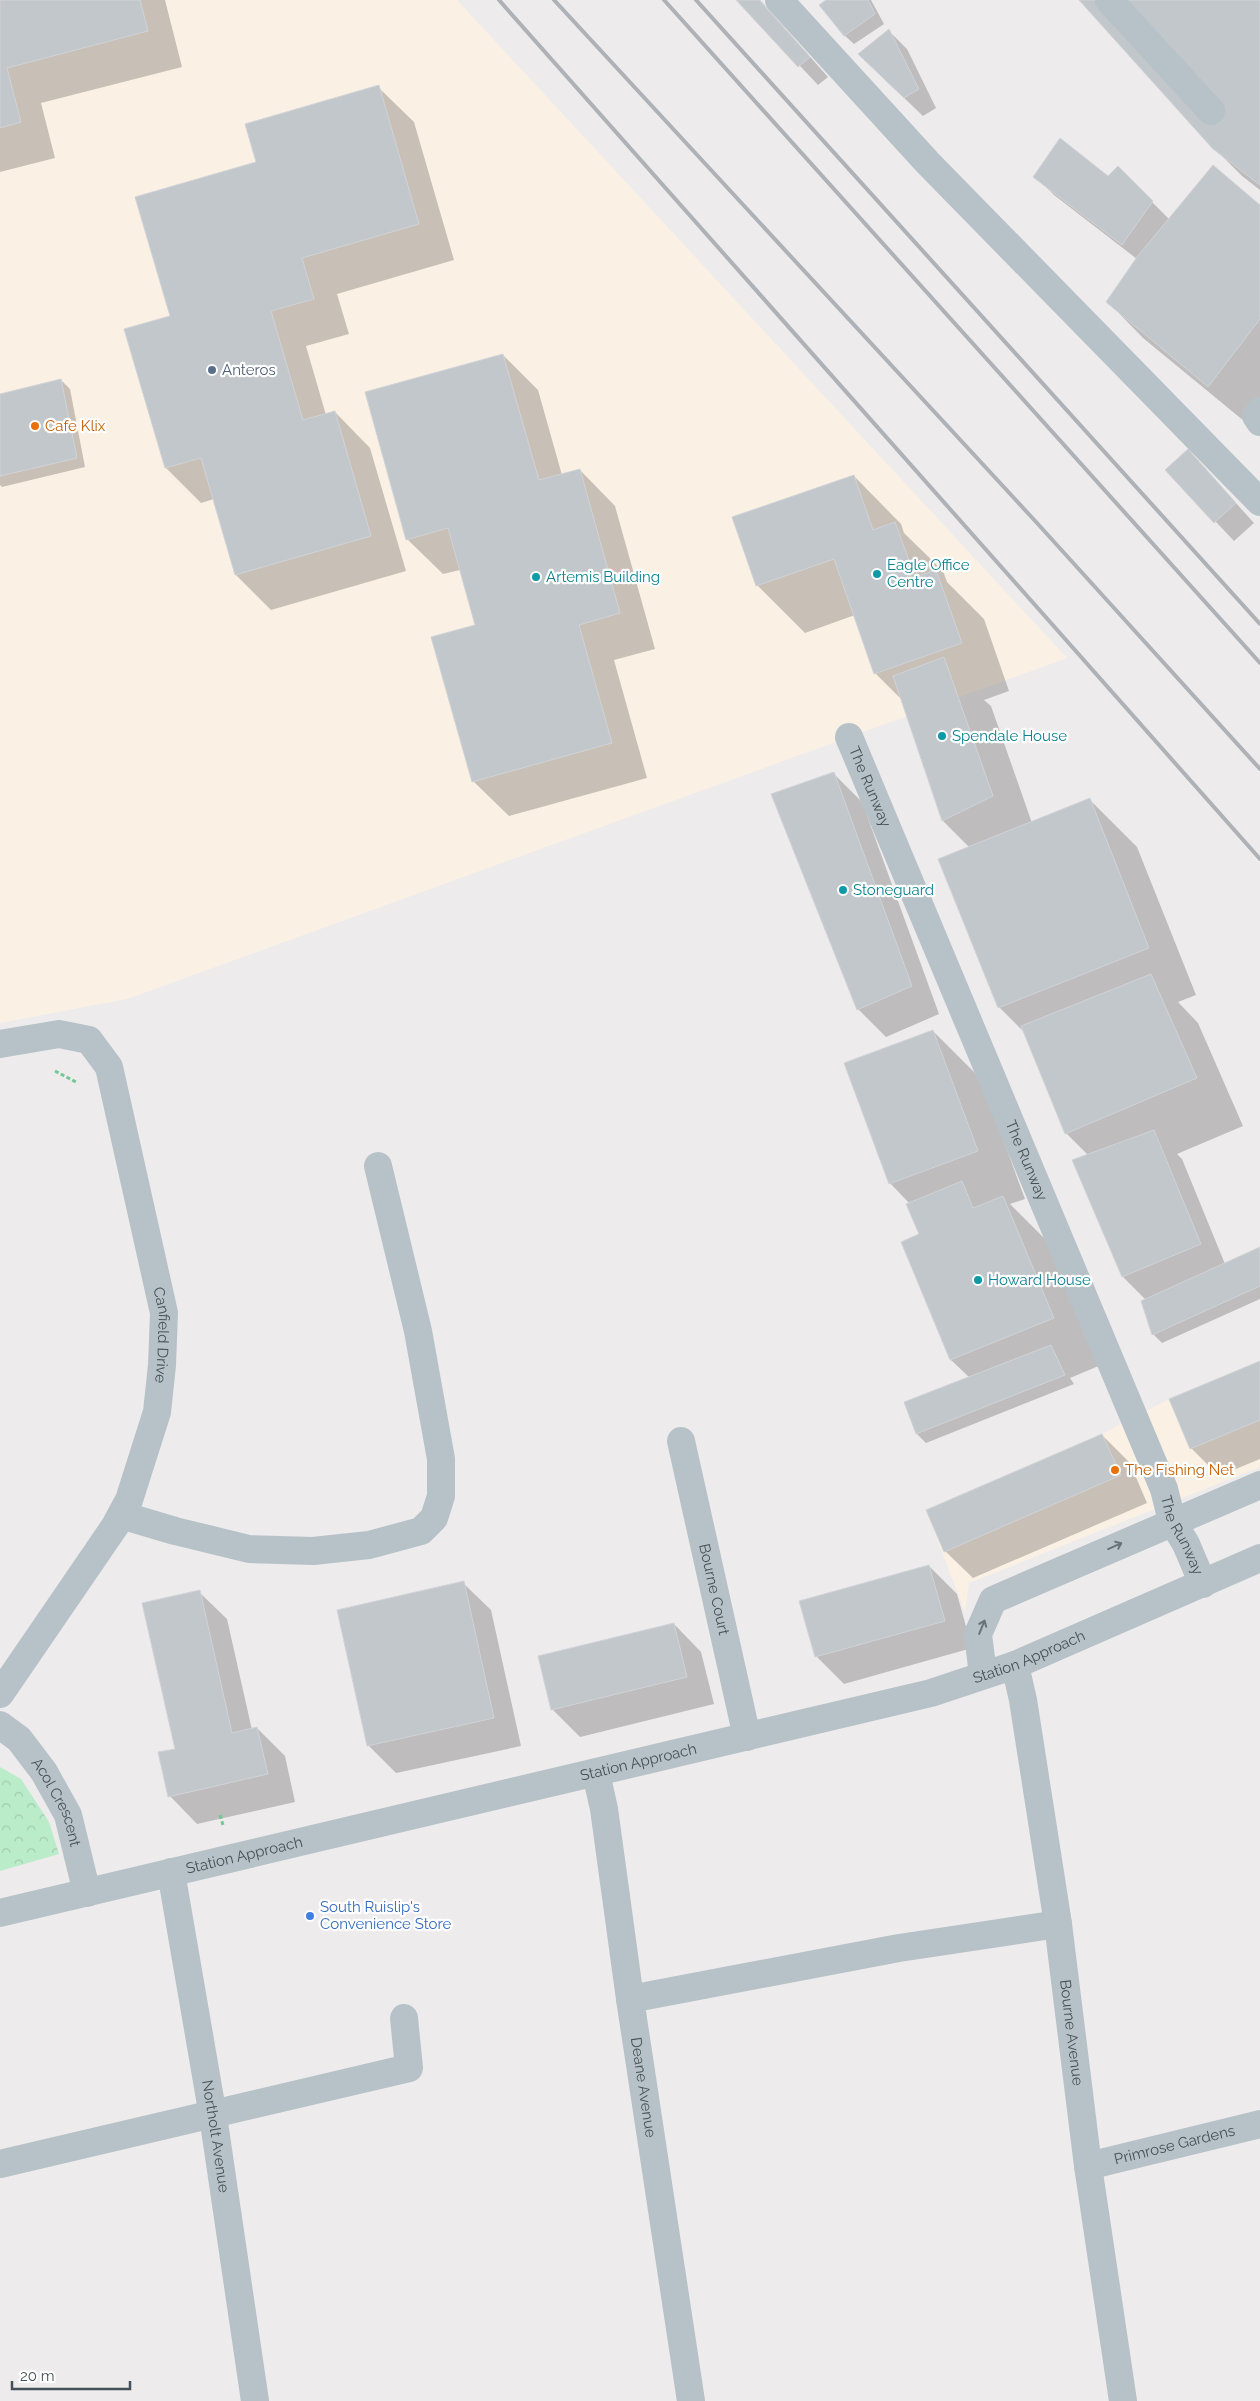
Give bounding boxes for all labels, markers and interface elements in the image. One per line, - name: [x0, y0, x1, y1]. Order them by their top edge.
- place label: Anteros: [222, 361, 276, 379]
- marker: Anteros: [206, 364, 218, 376]
- place label: Cafe Klix: [45, 417, 106, 435]
- marker: Cafe Klix: [29, 420, 41, 432]
- place label: Eagle Office Centre: [887, 556, 970, 591]
- place label: Artemis Building: [546, 568, 660, 586]
- marker: Eagle Office Centre: [871, 568, 883, 580]
- marker: Artemis Building: [530, 571, 542, 583]
- place label: Spendale House: [952, 727, 1067, 745]
- marker: Spendale House: [936, 730, 948, 742]
- street label: The Runway: [845, 744, 895, 830]
- place label: Stoneguard: [853, 881, 934, 899]
- marker: Stoneguard: [837, 884, 849, 896]
- street label: The Runway: [1001, 1117, 1051, 1203]
- place label: Howard House: [988, 1271, 1091, 1289]
- marker: Howard House: [972, 1274, 984, 1286]
- street label: Canfield Drive: [149, 1285, 173, 1384]
- place label: The Fishing Net: [1125, 1461, 1234, 1479]
- marker: The Fishing Net: [1109, 1464, 1121, 1476]
- street label: The Runway: [1157, 1493, 1207, 1578]
- one-way arrow: [1107, 1541, 1122, 1551]
- street label: Bourne Court: [695, 1542, 733, 1637]
- one-way arrow: [977, 1620, 987, 1635]
- street label: Station Approach: [971, 1627, 1088, 1687]
- street label: Station Approach: [578, 1740, 699, 1785]
- street label: Acol Crescent: [28, 1754, 84, 1848]
- street label: Station Approach: [184, 1833, 304, 1878]
- place label: South Ruislip's Convenience Store: [320, 1898, 451, 1933]
- marker: South Ruislip's Convenience Store: [304, 1910, 316, 1922]
- street label: Bourne Avenue: [1056, 1978, 1087, 2087]
- street label: Deane Avenue: [627, 2036, 660, 2139]
- street label: Northolt Avenue: [198, 2079, 233, 2194]
- street label: Primrose Gardens: [1112, 2121, 1237, 2168]
- scale bar: [12, 2358, 130, 2390]
- text: 20 m: [20, 2367, 55, 2385]

